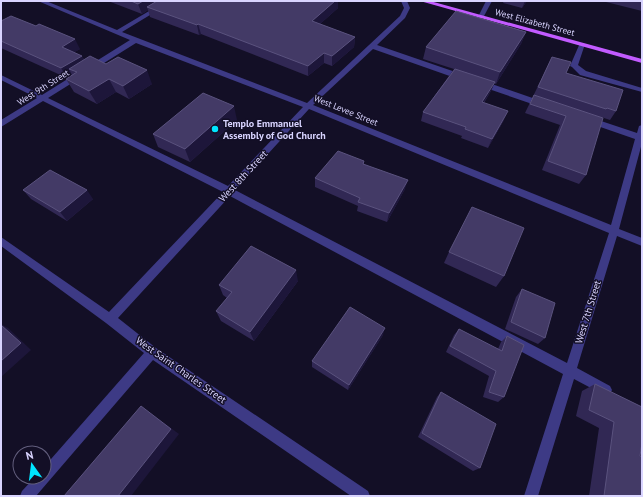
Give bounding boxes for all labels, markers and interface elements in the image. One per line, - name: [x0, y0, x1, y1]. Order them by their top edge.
- street label: West Elizabeth Street: [494, 6, 576, 38]
- street label: West 9th Street: [15, 67, 71, 107]
- street label: West Levee Street: [312, 92, 380, 128]
- place label: Templo Emmanuel Assembly of God Church: [223, 117, 326, 142]
- marker: Templo Emmanuel Assembly of God Church: [210, 124, 220, 134]
- street label: West 8th Street: [216, 147, 271, 204]
- street label: West 7th Street: [572, 278, 604, 345]
- street label: West Saint Charles Street: [133, 334, 229, 407]
- north arrow: [12, 445, 52, 485]
- text: N: [24, 448, 35, 463]

